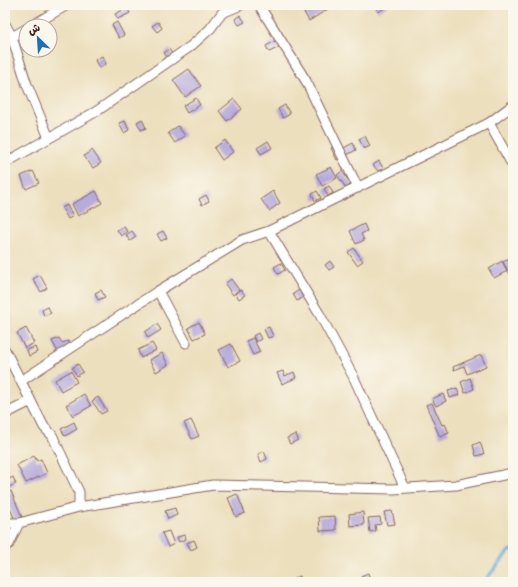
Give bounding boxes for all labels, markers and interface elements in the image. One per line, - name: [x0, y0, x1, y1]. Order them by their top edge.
- north arrow: [18, 18, 58, 58]
- text: ش: [26, 21, 43, 39]

